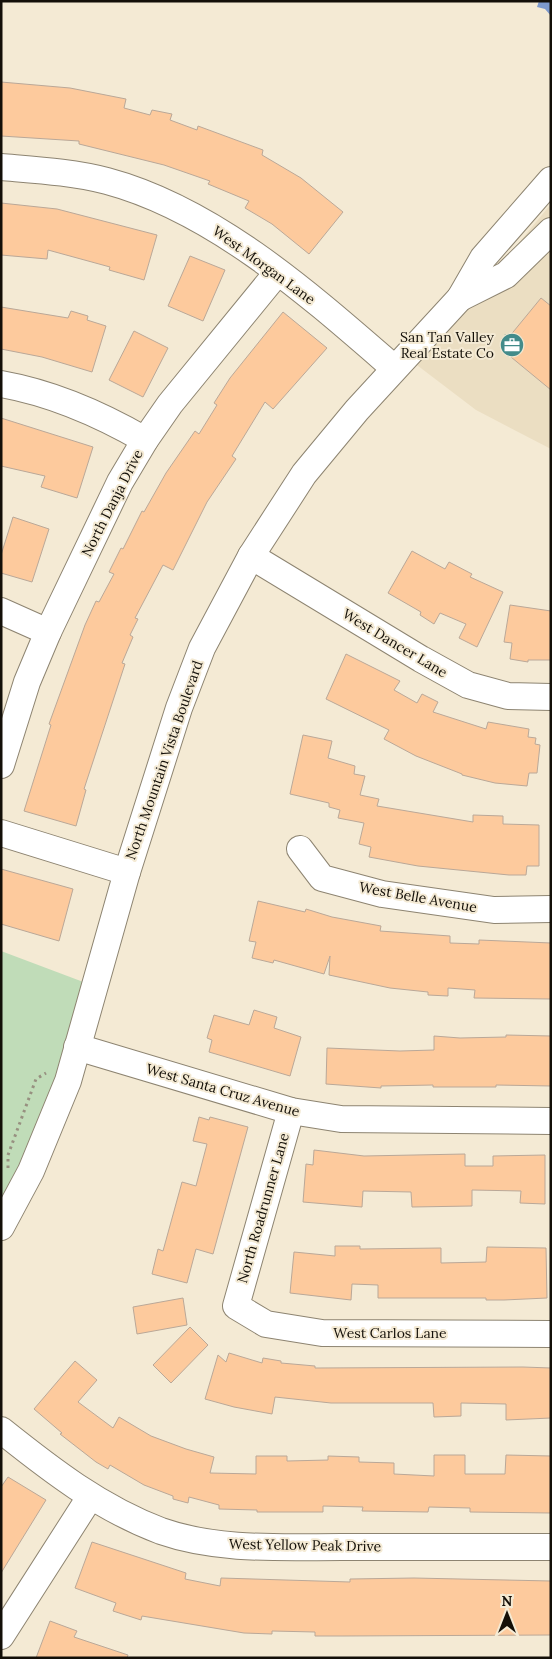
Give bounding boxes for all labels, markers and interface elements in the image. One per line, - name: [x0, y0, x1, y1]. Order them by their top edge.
- street label: West Morgan Lane: [209, 222, 319, 308]
- place label: San Tan Valley Real Estate Co: [400, 328, 495, 362]
- office icon: San Tan Valley Real Estate Co: [499, 332, 525, 358]
- street label: North Danja Drive: [77, 446, 147, 560]
- street label: West Dancer Lane: [339, 605, 451, 682]
- street label: North Mountain Vista Boulevard: [121, 658, 207, 862]
- street label: West Belle Avenue: [358, 878, 479, 916]
- street label: West Santa Cruz Avenue: [144, 1059, 302, 1121]
- street label: North Roadrunner Lane: [233, 1130, 293, 1285]
- street label: West Carlos Lane: [333, 1324, 447, 1342]
- street label: West Yellow Peak Drive: [229, 1535, 382, 1555]
- north arrow: [482, 1589, 532, 1639]
- text: N: [502, 1592, 513, 1610]

